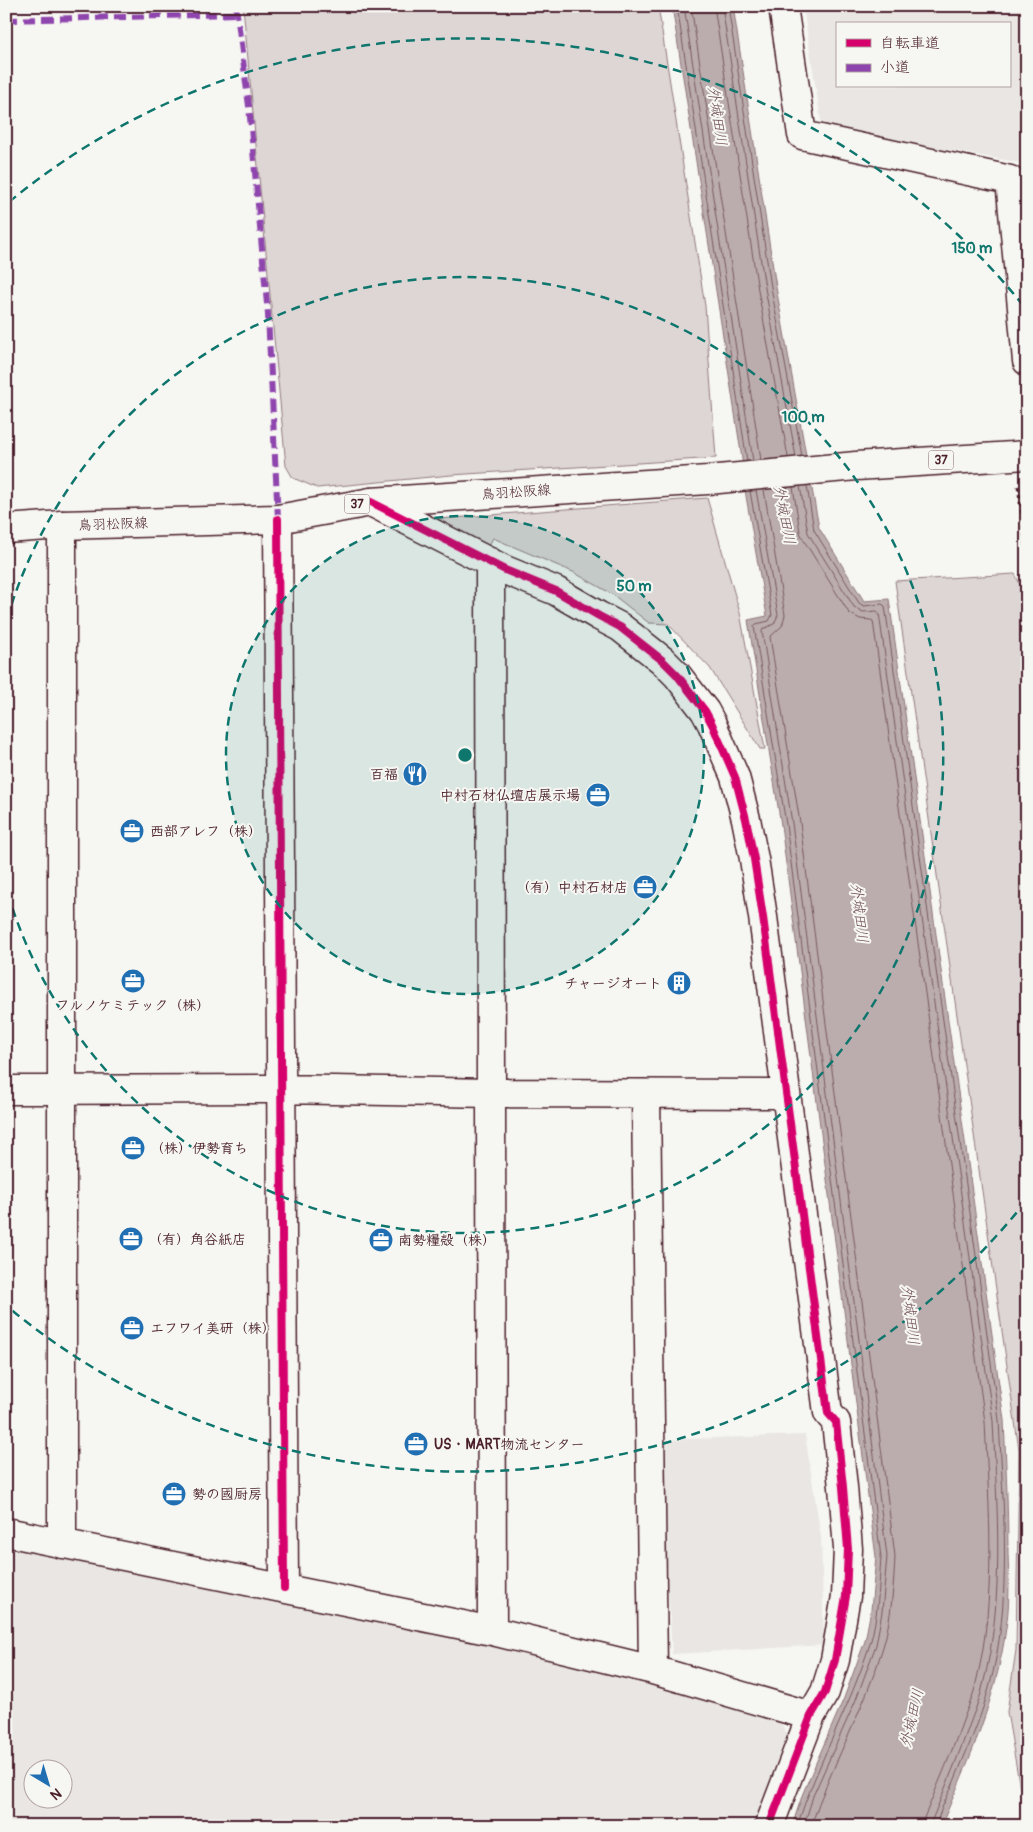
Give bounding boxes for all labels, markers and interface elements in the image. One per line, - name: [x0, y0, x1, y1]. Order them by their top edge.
- legend: [836, 22, 1010, 88]
- text: 自転車道: [880, 34, 940, 53]
- text: 小道: [880, 58, 910, 77]
- water label: 外城田川: [703, 85, 731, 147]
- text: 150 m: [952, 239, 992, 258]
- text: 100 m: [782, 408, 824, 427]
- road number: 37: [928, 450, 954, 470]
- street label: 鳥羽松阪線: [480, 481, 552, 503]
- water label: 外城田川: [769, 484, 799, 546]
- road number: 37: [344, 494, 370, 514]
- street label: 鳥羽松阪線: [78, 514, 148, 534]
- text: 50 m: [617, 577, 651, 596]
- centre of rings: [456, 746, 474, 764]
- restaurant icon: 百福: [402, 761, 428, 787]
- place label: 百福: [370, 766, 398, 783]
- office icon: 中村石材仏壇店展示場: [585, 782, 611, 808]
- place label: 中村石材仏壇店展示場: [440, 787, 580, 804]
- office icon: 西部アレフ（株）: [119, 818, 145, 844]
- place label: 西部アレフ（株）: [150, 823, 262, 840]
- office icon: （有）中村石材店: [632, 874, 658, 900]
- place label: （有）中村石材店: [516, 879, 628, 896]
- water label: 外城田川: [846, 882, 872, 944]
- office icon: フルノケミテック（株）: [120, 968, 146, 994]
- building icon: チャージオート: [666, 970, 692, 996]
- place label: チャージオート: [564, 975, 662, 992]
- place label: フルノケミテック（株）: [56, 997, 210, 1014]
- office icon: （株）伊勢育ち: [120, 1135, 146, 1161]
- place label: （株）伊勢育ち: [150, 1140, 248, 1157]
- office icon: （有）角谷紙店: [118, 1226, 144, 1252]
- office icon: 南勢糧殻（株）: [368, 1227, 394, 1253]
- place label: （有）角谷紙店: [148, 1231, 246, 1248]
- place label: 南勢糧殻（株）: [398, 1232, 496, 1249]
- water label: 外城田川: [897, 1284, 923, 1346]
- office icon: エフワイ美研（株）: [119, 1315, 145, 1341]
- place label: エフワイ美研（株）: [150, 1320, 276, 1337]
- office icon: US・MART物流センター: [403, 1431, 429, 1457]
- place label: US・MART物流センター: [434, 1436, 584, 1453]
- office icon: 勢の國厨房: [161, 1481, 187, 1507]
- place label: 勢の國厨房: [192, 1486, 262, 1503]
- water label: 外城田川: [896, 1687, 928, 1749]
- north arrow: [22, 1760, 72, 1810]
- text: N: [47, 1784, 65, 1803]

